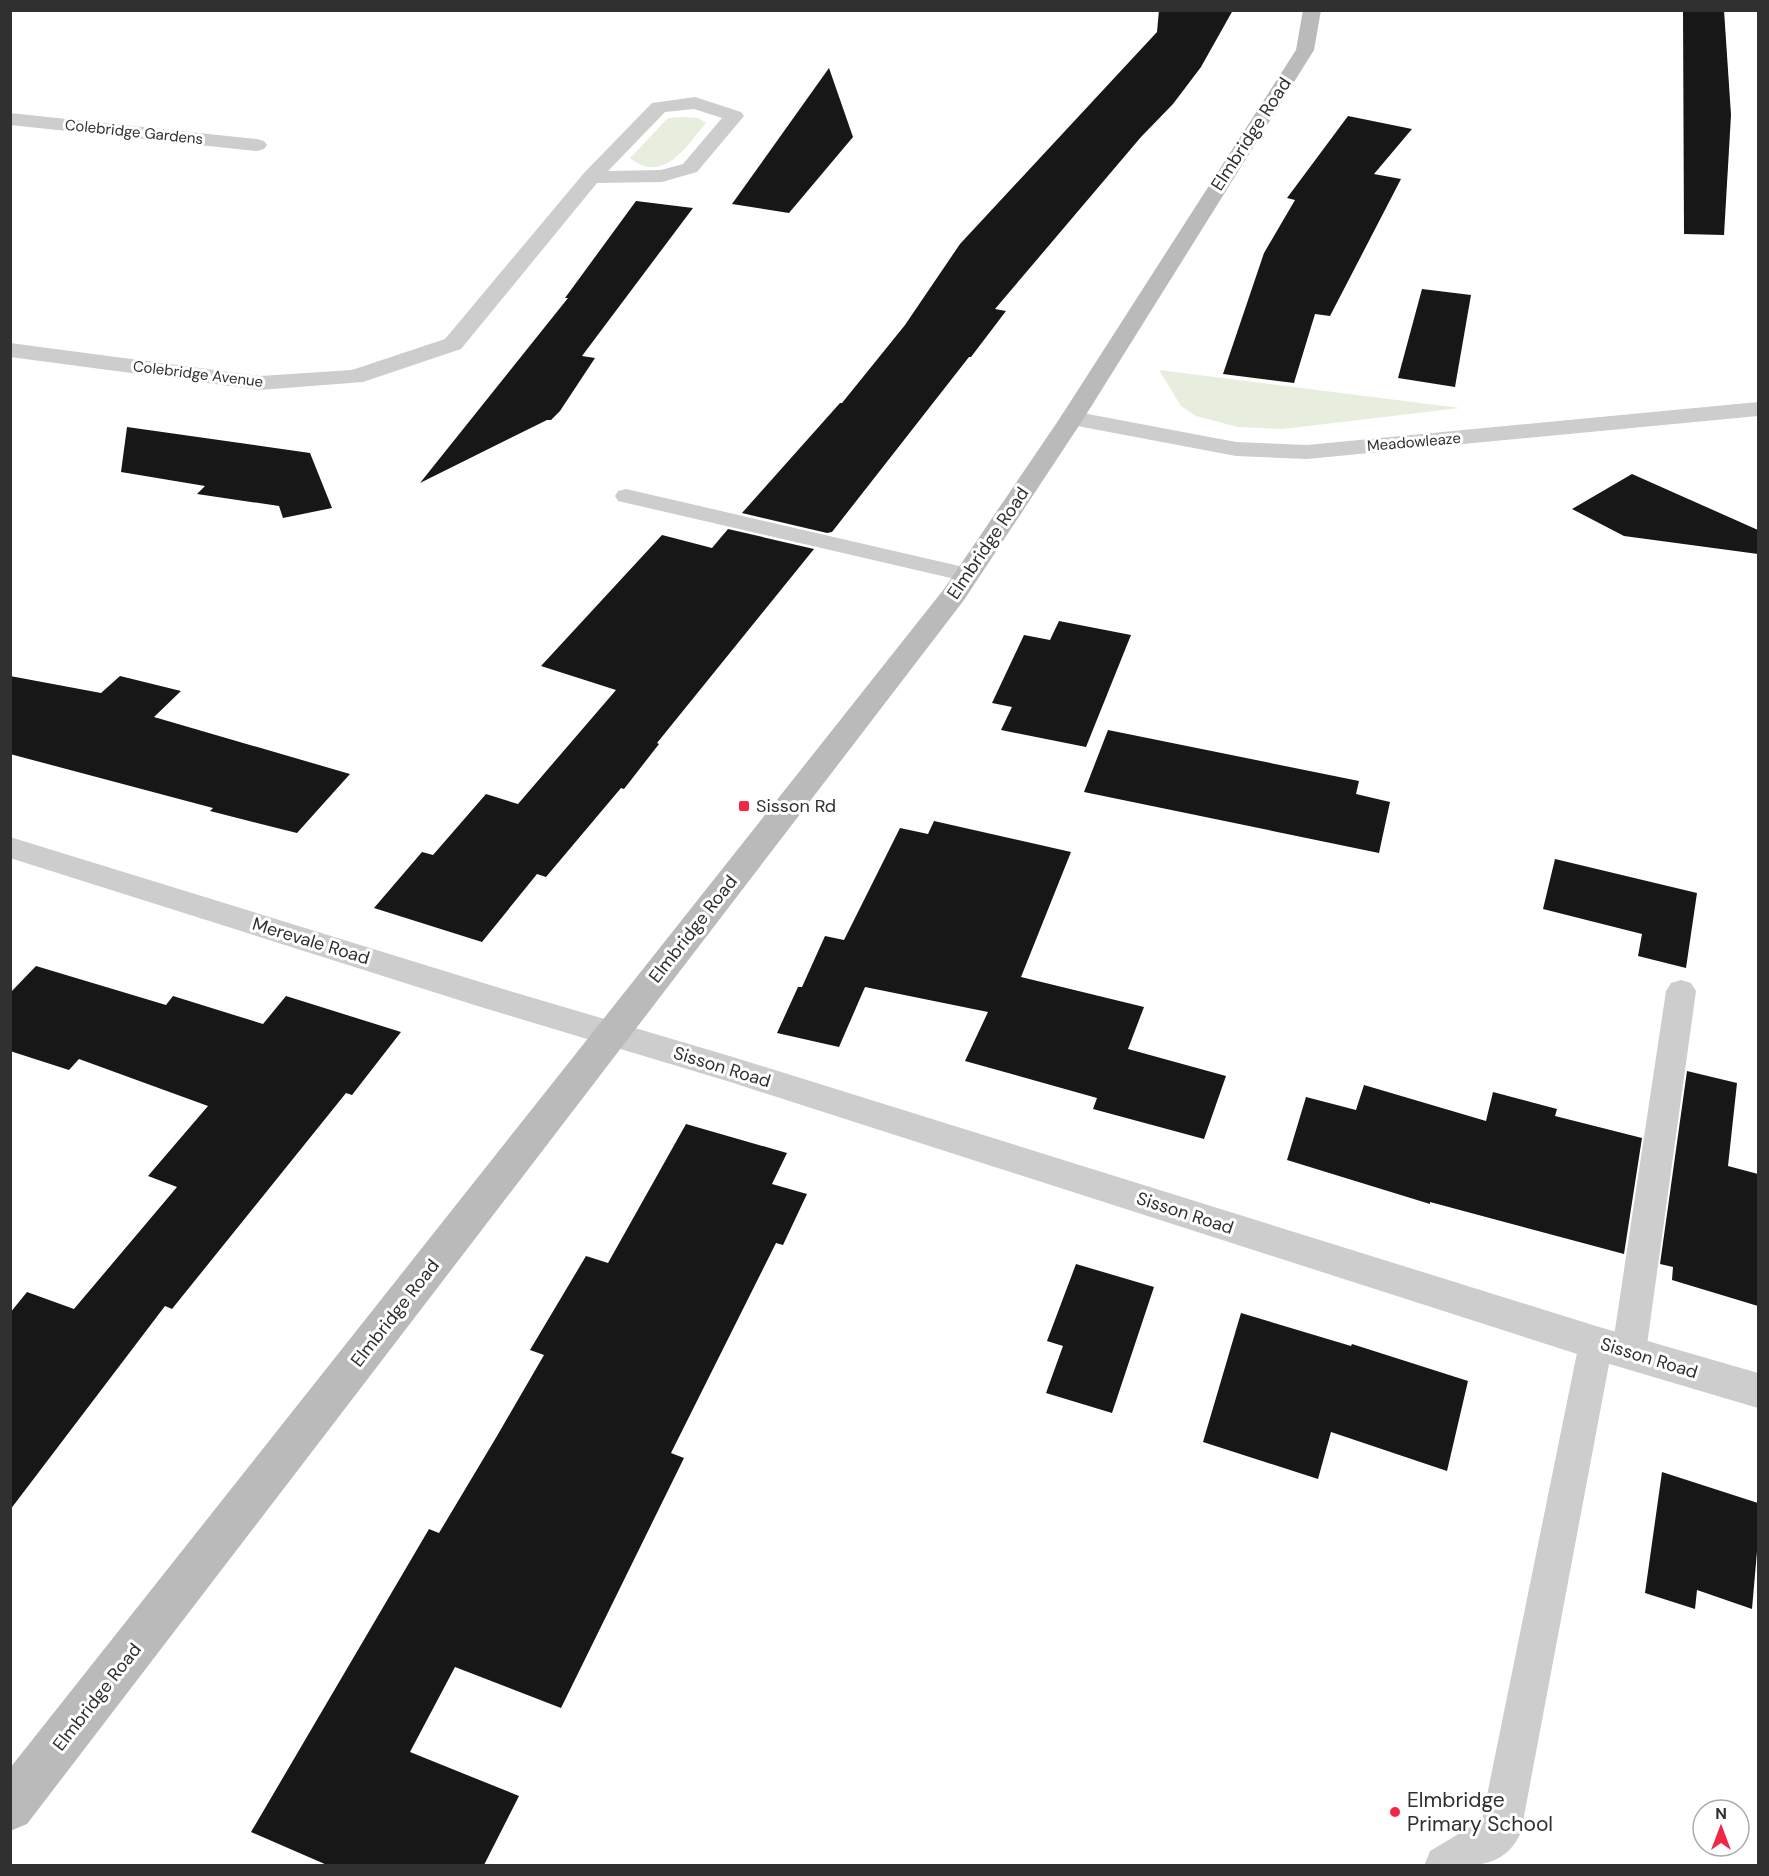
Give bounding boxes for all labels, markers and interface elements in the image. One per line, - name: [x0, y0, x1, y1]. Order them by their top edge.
- street label: Elmbridge Road: [1205, 73, 1297, 195]
- street label: Colebridge Gardens: [64, 115, 204, 149]
- street label: Colebridge Avenue: [132, 356, 264, 392]
- street label: Meadowleaze: [1366, 428, 1462, 456]
- street label: Elmbridge Road: [942, 482, 1034, 604]
- place label: Sisson Rd: [756, 794, 836, 818]
- marker: Sisson Rd: [737, 799, 751, 813]
- street label: Elmbridge Road: [643, 870, 743, 988]
- street label: Merevale Road: [249, 912, 373, 970]
- street label: Sisson Road: [670, 1041, 774, 1093]
- street label: Sisson Road: [1133, 1186, 1237, 1240]
- street label: Elmbridge Road: [345, 1254, 445, 1372]
- street label: Sisson Road: [1597, 1332, 1701, 1384]
- street label: Elmbridge Road: [47, 1638, 147, 1756]
- place label: Elmbridge Primary School: [1407, 1786, 1553, 1838]
- north arrow: [1691, 1798, 1751, 1858]
- text: N: [1715, 1803, 1727, 1824]
- marker: Elmbridge Primary School: [1388, 1805, 1402, 1819]

